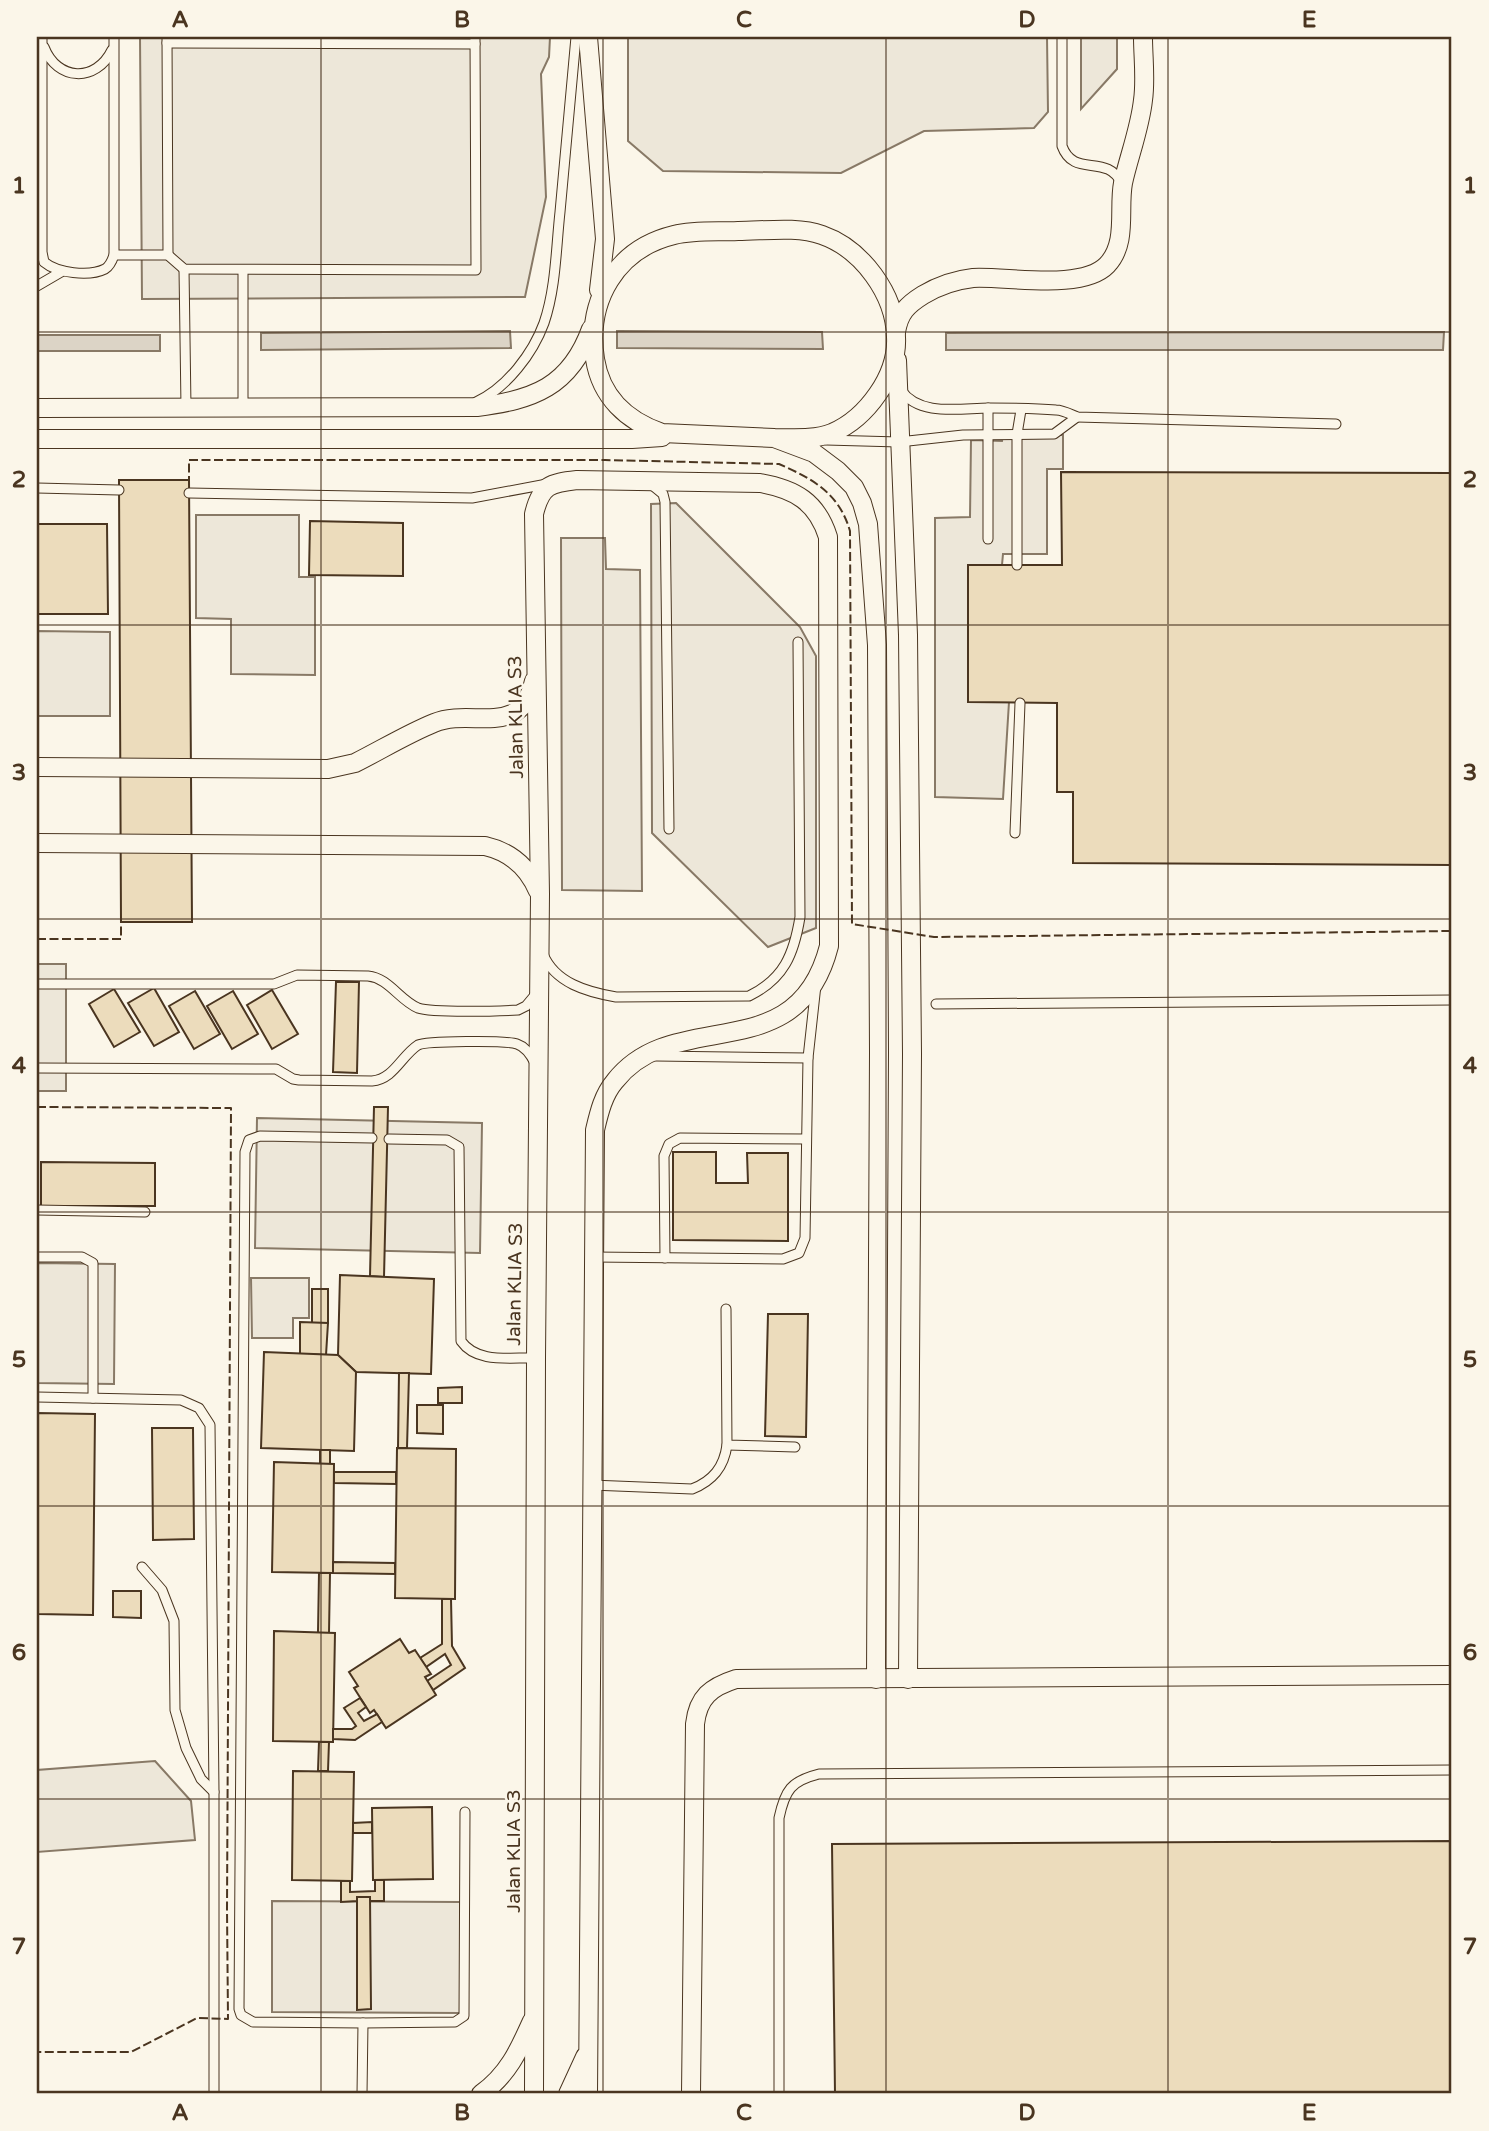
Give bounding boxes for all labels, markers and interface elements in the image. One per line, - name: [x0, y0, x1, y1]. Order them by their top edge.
- text: A: [171, 6, 189, 34]
- text: B: [454, 6, 470, 34]
- text: C: [736, 6, 752, 34]
- text: D: [1018, 6, 1036, 34]
- text: E: [1302, 6, 1316, 34]
- text: 1: [12, 172, 26, 200]
- text: 1: [1463, 172, 1477, 200]
- text: 2: [12, 466, 26, 494]
- text: 2: [1463, 466, 1477, 494]
- street label: Jalan KLIA S3: [504, 655, 528, 779]
- text: 3: [12, 759, 26, 787]
- text: 3: [1463, 759, 1477, 787]
- text: 4: [12, 1052, 27, 1080]
- text: 4: [1463, 1052, 1478, 1080]
- street label: Jalan KLIA S3: [503, 1222, 527, 1346]
- text: 5: [12, 1346, 26, 1374]
- text: 5: [1463, 1346, 1477, 1374]
- text: 6: [12, 1639, 26, 1667]
- text: 6: [1463, 1639, 1477, 1667]
- street label: Jalan KLIA S3: [503, 1789, 525, 1913]
- text: 7: [12, 1933, 26, 1961]
- text: 7: [1463, 1933, 1477, 1961]
- text: A: [171, 2099, 189, 2127]
- text: B: [454, 2099, 470, 2127]
- text: C: [736, 2099, 752, 2127]
- text: D: [1018, 2099, 1036, 2127]
- text: E: [1302, 2099, 1316, 2127]

